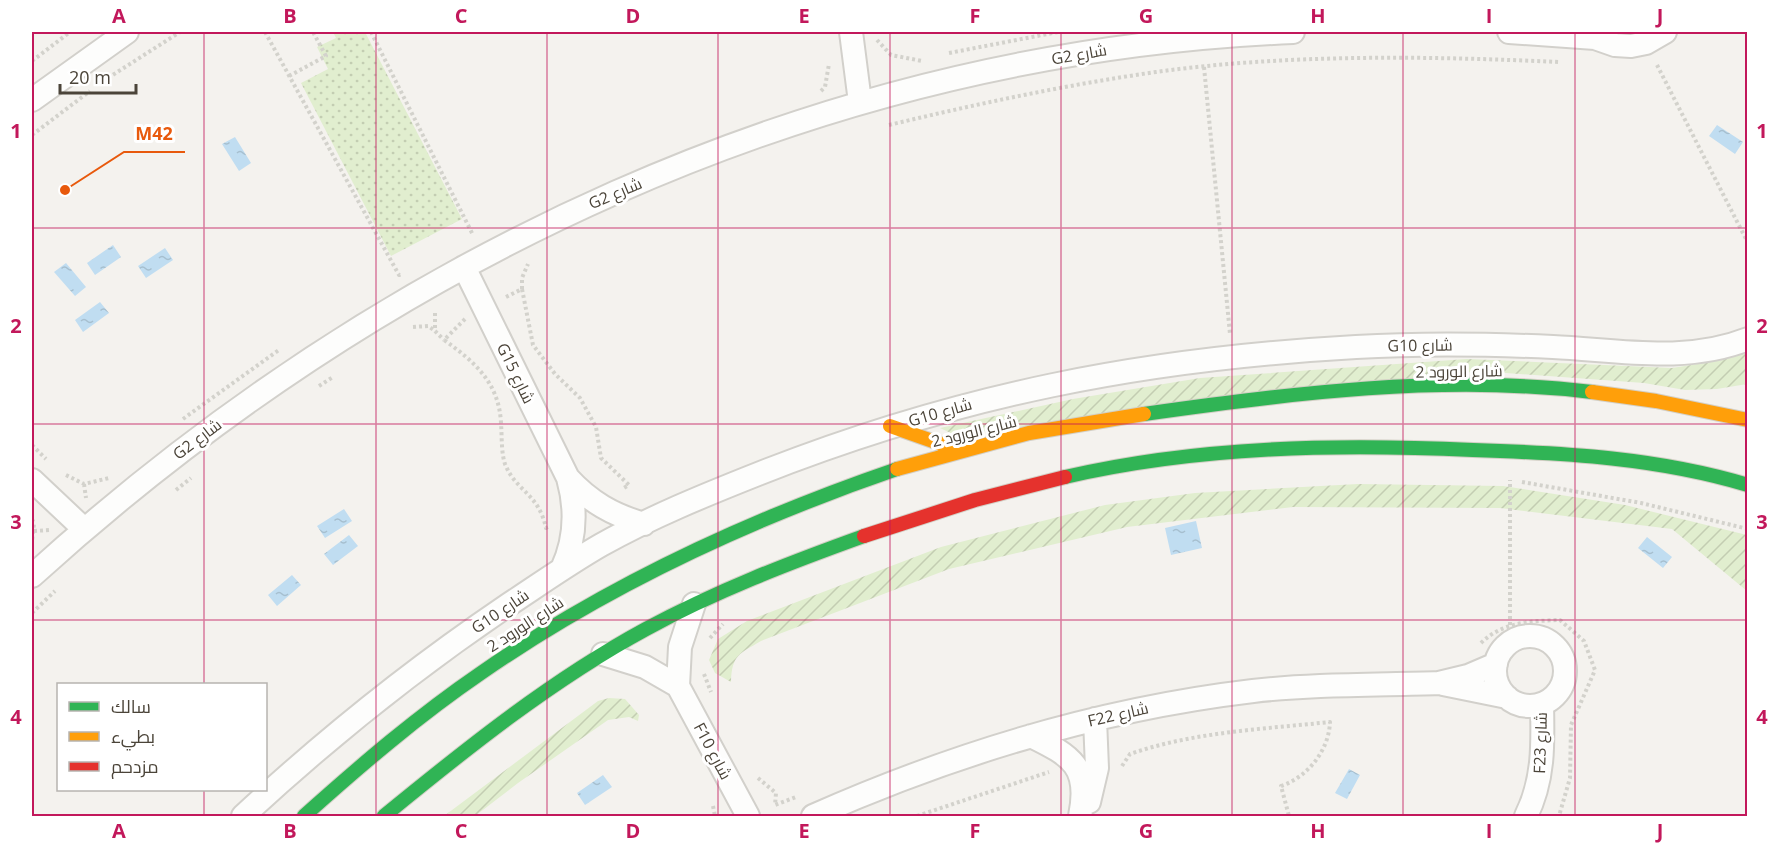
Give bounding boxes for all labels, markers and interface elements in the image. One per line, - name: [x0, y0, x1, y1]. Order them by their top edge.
- text: A: [112, 2, 126, 29]
- text: B: [283, 2, 297, 29]
- text: C: [455, 2, 468, 29]
- text: D: [626, 2, 640, 29]
- text: E: [798, 2, 810, 29]
- text: F: [970, 2, 980, 29]
- text: G: [1139, 2, 1153, 29]
- text: H: [1310, 2, 1326, 29]
- text: I: [1486, 2, 1492, 29]
- text: J: [1655, 2, 1663, 29]
- street label: G2 شارع: [1050, 38, 1109, 71]
- scale bar: [60, 57, 136, 95]
- text: 20 m: [69, 65, 111, 89]
- callout: M42: [124, 116, 185, 152]
- text: 1: [10, 117, 22, 144]
- text: 1: [1756, 117, 1768, 144]
- text: M42: [135, 121, 173, 145]
- street label: G2 شارع: [585, 172, 645, 215]
- text: 2: [10, 312, 22, 339]
- text: 2: [1756, 312, 1768, 339]
- street label: G10 شارع: [1387, 333, 1453, 358]
- street label: G15 شارع: [491, 339, 540, 408]
- street label: شارع الورود 2: [1415, 359, 1503, 384]
- street label: G10 شارع: [906, 392, 975, 433]
- street label: شارع الورود 2: [929, 410, 1019, 453]
- street label: G2 شارع: [168, 413, 227, 465]
- text: 3: [10, 508, 22, 535]
- text: 3: [1756, 508, 1768, 535]
- street label: G10 شارع: [467, 584, 534, 639]
- street label: شارع الورود 2: [482, 591, 568, 658]
- legend: [57, 683, 267, 791]
- text: سالك: [111, 694, 151, 718]
- street label: F22 شارع: [1085, 696, 1151, 733]
- text: 4: [10, 703, 22, 730]
- text: 4: [1756, 703, 1768, 730]
- street label: F23 شارع: [1528, 712, 1553, 774]
- street label: F10 شارع: [688, 719, 737, 784]
- text: بطيء: [111, 724, 155, 751]
- text: مزدحم: [111, 754, 159, 779]
- text: A: [112, 817, 126, 844]
- text: B: [283, 817, 297, 844]
- text: C: [455, 817, 468, 844]
- text: D: [626, 817, 640, 844]
- text: E: [798, 817, 810, 844]
- text: F: [970, 817, 980, 844]
- text: G: [1139, 817, 1153, 844]
- text: H: [1310, 817, 1326, 844]
- text: I: [1486, 817, 1492, 844]
- text: J: [1655, 817, 1663, 844]

